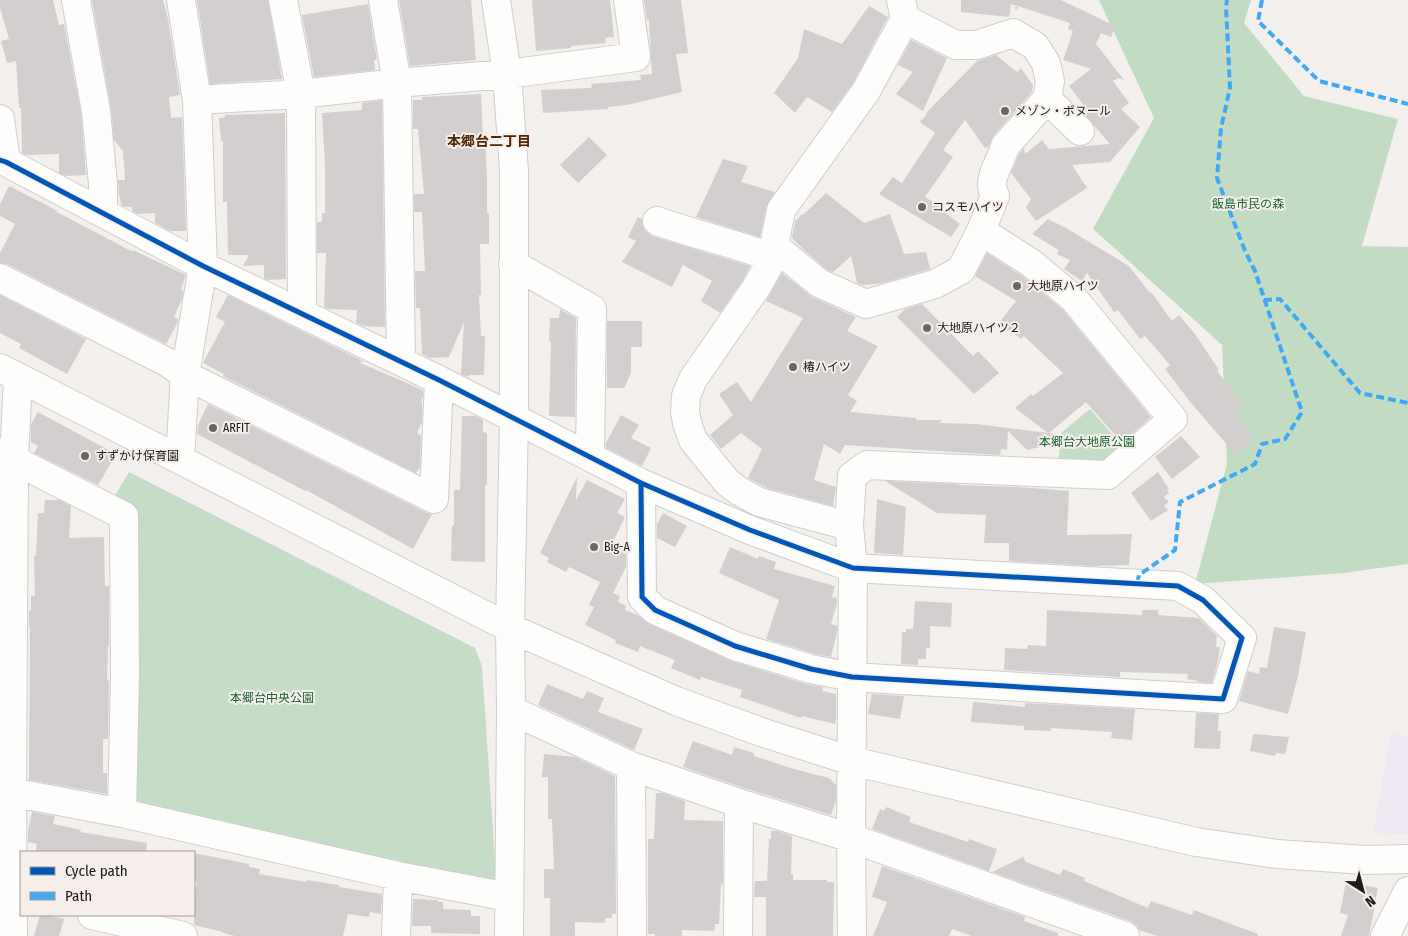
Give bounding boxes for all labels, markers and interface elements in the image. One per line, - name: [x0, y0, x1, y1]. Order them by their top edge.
- place label: メゾン・ポヌール: [1015, 104, 1111, 118]
- marker: メゾン・ポヌール: [999, 105, 1011, 117]
- district label: 本郷台二丁目: [447, 133, 531, 150]
- park label: 飯島市民の森: [1212, 197, 1284, 211]
- place label: コスモハイツ: [932, 200, 1004, 214]
- marker: コスモハイツ: [916, 201, 928, 213]
- place label: 大地原ハイツ: [1027, 279, 1099, 293]
- marker: 大地原ハイツ: [1011, 280, 1023, 292]
- place label: 大地原ハイツ２: [937, 321, 1021, 335]
- marker: 大地原ハイツ２: [921, 322, 933, 334]
- place label: 椿ハイツ: [803, 360, 851, 374]
- marker: 椿ハイツ: [787, 361, 799, 373]
- place label: ARFIT: [223, 421, 250, 435]
- marker: ARFIT: [207, 422, 219, 434]
- park label: 本郷台大地原公園: [1039, 435, 1135, 449]
- place label: すずかけ保育園: [95, 449, 179, 463]
- marker: すずかけ保育園: [79, 450, 91, 462]
- place label: Big-A: [604, 540, 630, 554]
- marker: Big-A: [588, 541, 600, 553]
- park label: 本郷台中央公園: [230, 691, 314, 705]
- legend: [20, 851, 195, 916]
- text: Cycle path: [65, 862, 128, 880]
- north arrow: [1338, 866, 1388, 916]
- text: Path: [65, 887, 92, 905]
- text: N: [1362, 892, 1379, 910]

